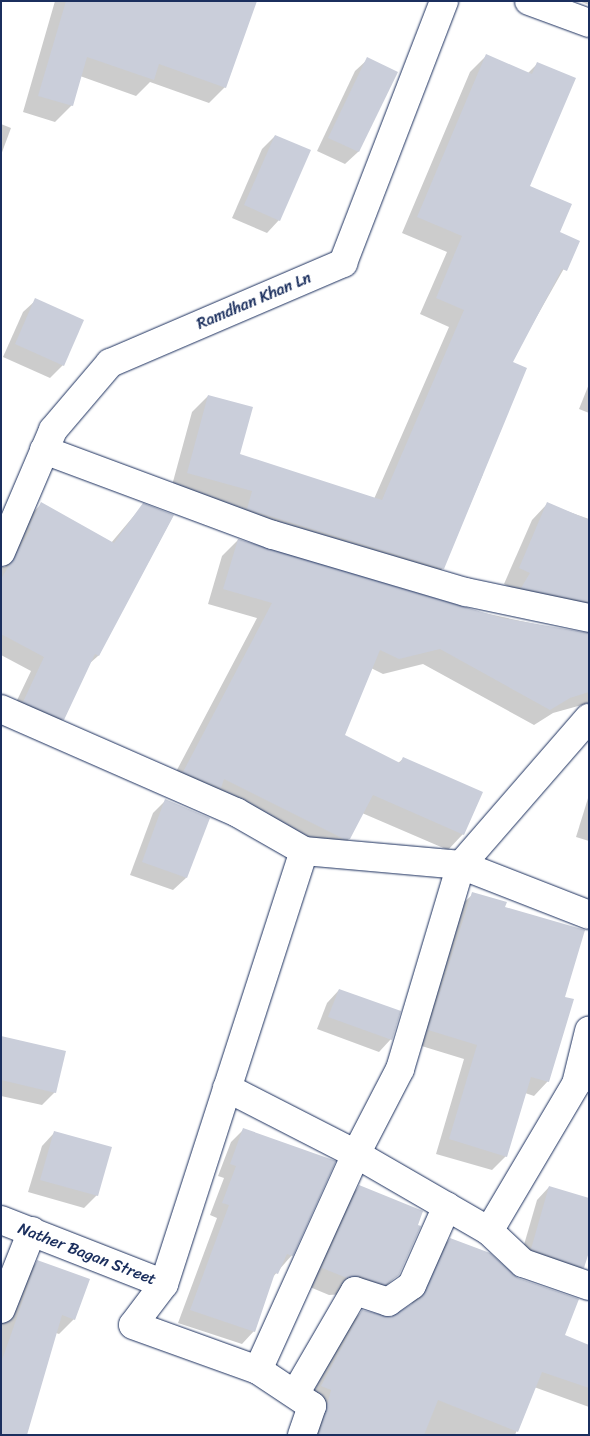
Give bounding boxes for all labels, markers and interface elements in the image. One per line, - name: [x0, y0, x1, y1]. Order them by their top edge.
- street label: Ramdhan Khan Ln: [194, 268, 314, 334]
- street label: Nather Bagan Street: [15, 1219, 159, 1289]

